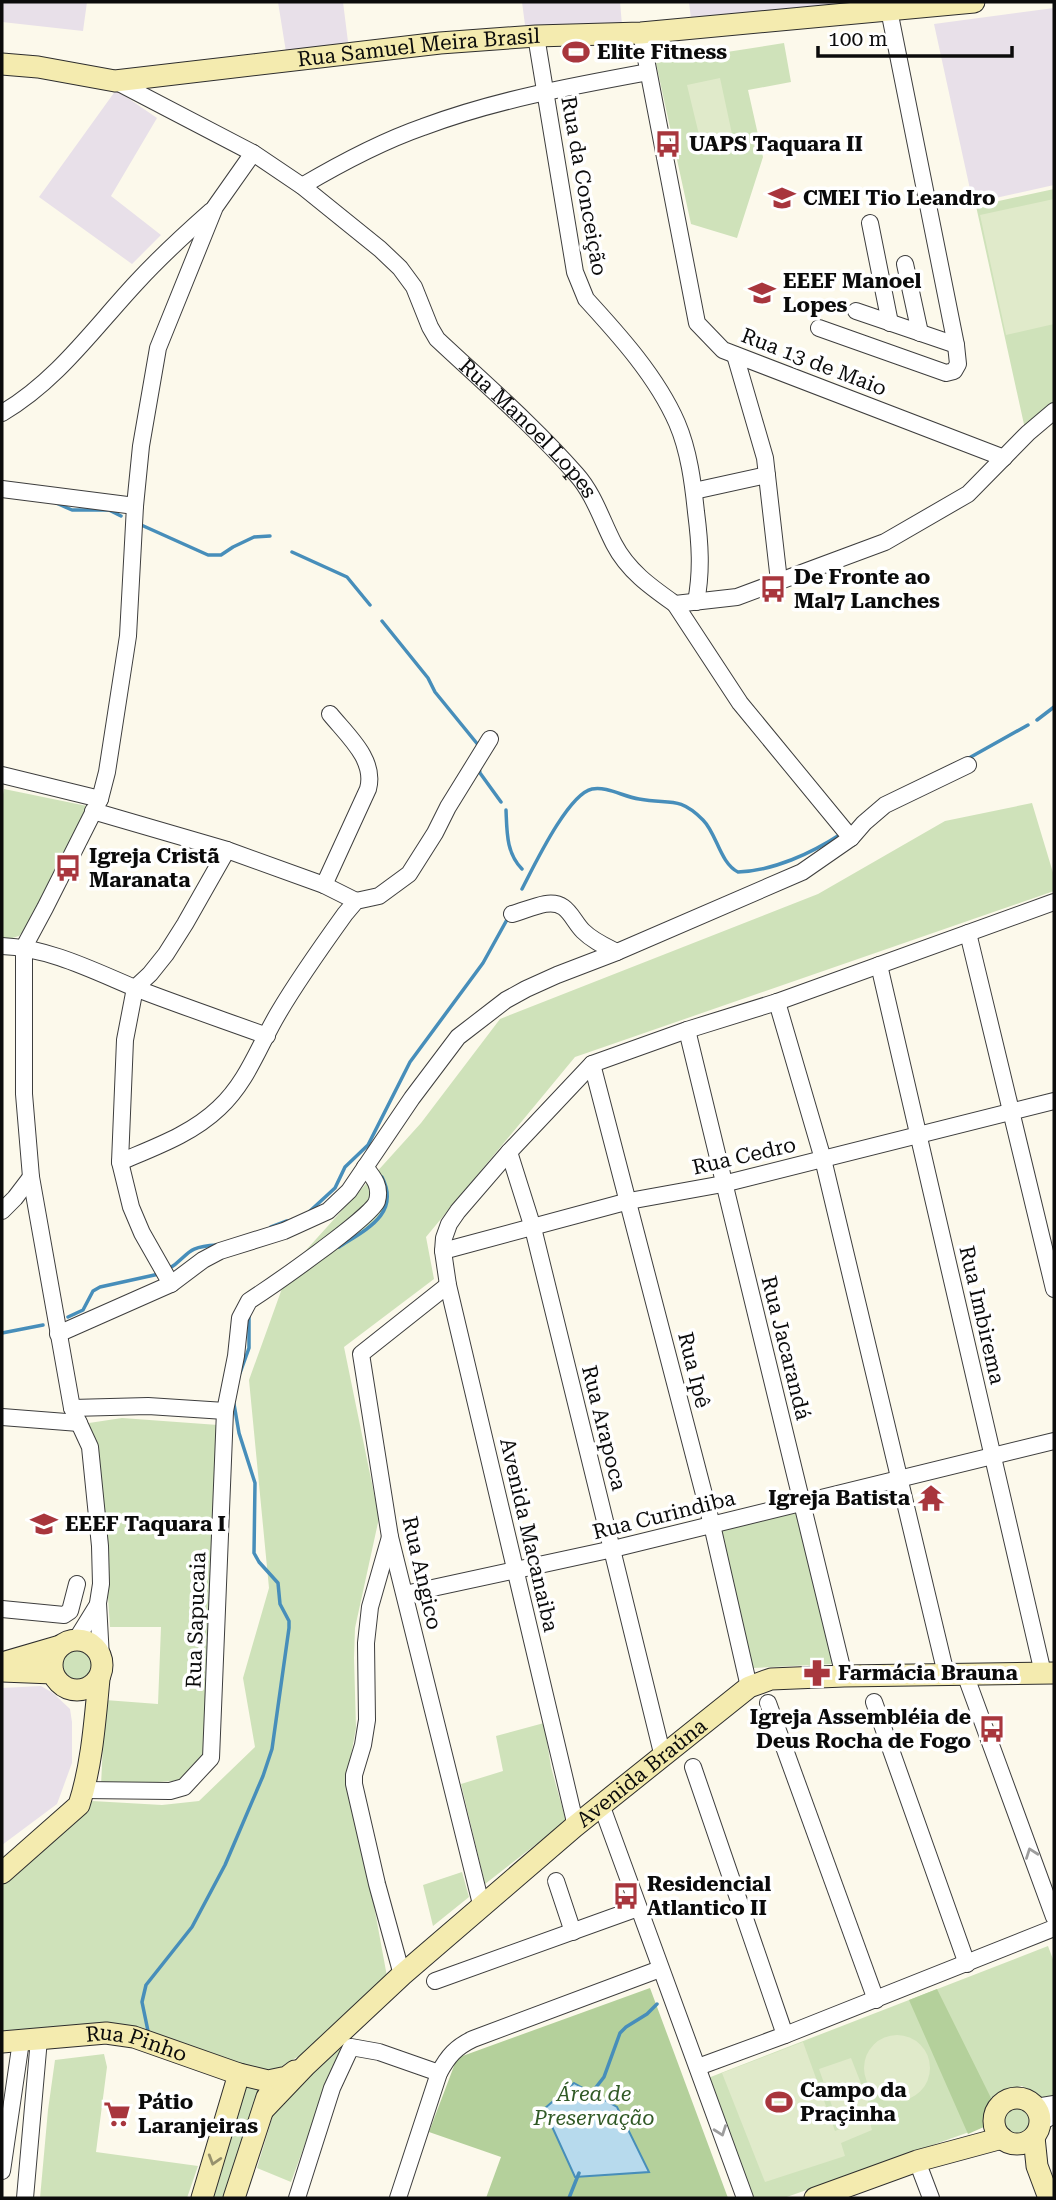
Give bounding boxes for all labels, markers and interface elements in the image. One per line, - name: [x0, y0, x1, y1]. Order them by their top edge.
- scale bar: [818, 14, 1012, 58]
- street label: Rua Samuel Meira Brasil: [296, 24, 541, 72]
- text: 100 m: [828, 27, 888, 51]
- sports icon: Elite Fitness: [561, 37, 591, 67]
- place label: Elite Fitness: [597, 40, 727, 64]
- street label: Rua da Conceição: [556, 95, 612, 277]
- bus stop icon: UAPS Taquara II: [653, 129, 683, 159]
- place label: UAPS Taquara II: [689, 132, 863, 156]
- school or university icon: CMEI Tio Leandro: [767, 183, 797, 213]
- place label: CMEI Tio Leandro: [803, 186, 995, 210]
- place label: EEEF Manoel Lopes: [783, 269, 922, 317]
- school or university icon: EEEF Manoel Lopes: [747, 278, 777, 308]
- street label: Rua 13 de Maio: [738, 323, 890, 401]
- street label: Rua Manoel Lopes: [454, 354, 602, 502]
- place label: De Fronte ao Mal7 Lanches: [794, 565, 940, 613]
- bus stop icon: De Fronte ao Mal7 Lanches: [758, 574, 788, 604]
- place label: Igreja Cristã Maranata: [89, 844, 220, 892]
- bus stop icon: Igreja Cristã Maranata: [53, 853, 83, 883]
- street label: Rua Cedro: [690, 1132, 798, 1180]
- street label: Rua Imbirema: [954, 1243, 1010, 1387]
- street label: Rua Jacarandá: [756, 1273, 816, 1423]
- street label: Rua Ipê: [673, 1330, 715, 1410]
- street label: Rua Arapoca: [577, 1363, 631, 1494]
- street label: Avenida Macanaiba: [495, 1436, 563, 1635]
- temple icon: Igreja Batista: [916, 1483, 946, 1513]
- street label: Rua Curindiba: [590, 1486, 738, 1544]
- place label: Igreja Batista: [768, 1486, 911, 1510]
- school or university icon: EEEF Taquara I: [29, 1509, 59, 1539]
- place label: EEEF Taquara I: [65, 1512, 226, 1536]
- street label: Rua Angico: [397, 1514, 447, 1632]
- street label: Rua Sapucaia: [182, 1551, 210, 1689]
- pharmacy icon: Farmácia Brauna: [802, 1658, 832, 1688]
- place label: Farmácia Brauna: [838, 1661, 1018, 1685]
- place label: Igreja Assembléia de Deus Rocha de Fogo: [750, 1705, 971, 1753]
- street label: Avenida Braúna: [572, 1713, 712, 1832]
- bus stop icon: Igreja Assembléia de Deus Rocha de Fogo: [977, 1714, 1007, 1744]
- one-way arrow: [1025, 1848, 1039, 1860]
- place label: Residencial Atlantico II: [647, 1872, 771, 1920]
- bus stop icon: Residencial Atlantico II: [611, 1881, 641, 1911]
- street label: Rua Pinho: [85, 2020, 190, 2067]
- place label: Campo da Praçinha: [800, 2078, 907, 2126]
- park label: Área de Preservação: [533, 2081, 654, 2130]
- sports icon: Campo da Praçinha: [764, 2087, 794, 2117]
- place label: Pátio Laranjeiras: [138, 2090, 258, 2138]
- supermarket icon: Pátio Laranjeiras: [102, 2099, 132, 2129]
- one-way arrow: [713, 2124, 727, 2136]
- one-way arrow: [207, 2153, 222, 2165]

